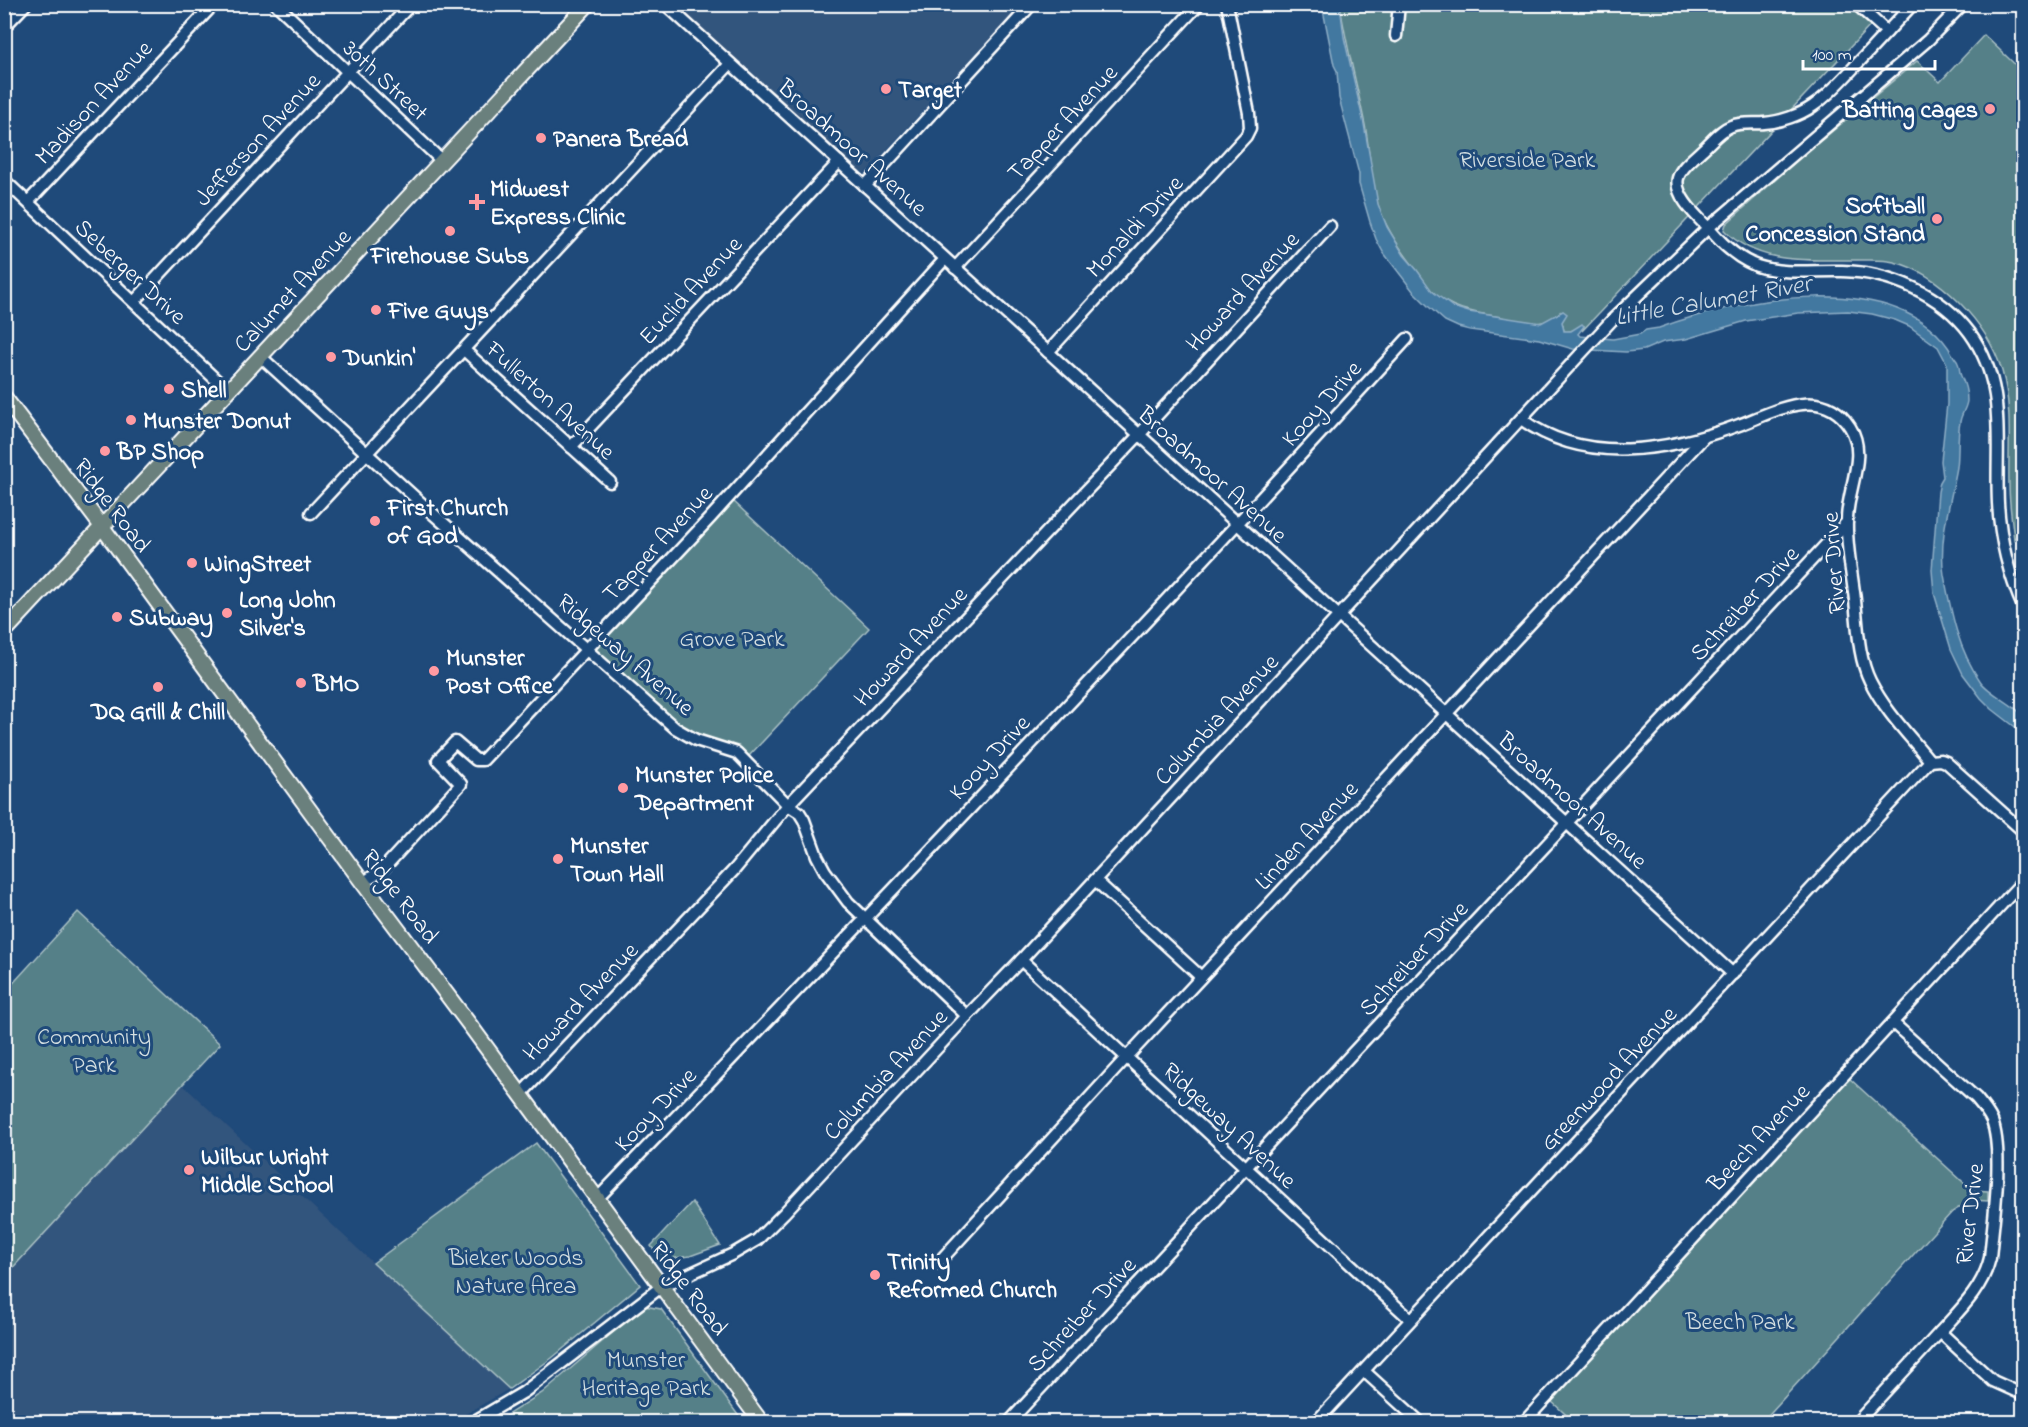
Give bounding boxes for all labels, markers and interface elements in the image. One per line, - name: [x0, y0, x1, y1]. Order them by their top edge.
- street label: Madison Avenue: [28, 33, 162, 174]
- street label: 30th Street: [334, 33, 435, 131]
- scale bar: [1803, 33, 1935, 71]
- text: 100 m: [1812, 43, 1852, 69]
- street label: Tapper Avenue: [1000, 57, 1128, 190]
- street label: Jefferson Avenue: [187, 66, 331, 216]
- street label: Broadmoor Avenue: [768, 71, 934, 226]
- place label: Target: [898, 74, 963, 110]
- marker: Target: [879, 82, 893, 96]
- place label: Batting cages: [1841, 94, 1978, 130]
- marker: Batting cages: [1983, 102, 1997, 116]
- place label: Panera Bread: [553, 123, 689, 158]
- marker: Panera Bread: [534, 131, 548, 145]
- park label: Riverside Park: [1459, 144, 1595, 179]
- street label: Monaldi Drive: [1079, 168, 1193, 287]
- place label: Midwest Express Clinic: [490, 173, 627, 236]
- place label: Softball Concession Stand: [1745, 190, 1926, 253]
- marker: Midwest Express Clinic: [468, 193, 486, 211]
- street label: Seberger Drive: [65, 212, 193, 334]
- marker: Softball Concession Stand: [1930, 212, 1944, 226]
- street label: Calumet Avenue: [227, 221, 361, 362]
- marker: Firehouse Subs: [443, 224, 457, 238]
- street label: Howard Avenue: [1179, 224, 1309, 361]
- street label: Euclid Avenue: [632, 229, 752, 354]
- place label: Firehouse Subs: [370, 240, 529, 275]
- water label: Little Calumet River: [1613, 266, 1817, 338]
- place label: Five Guys: [387, 295, 489, 331]
- marker: Five Guys: [369, 303, 383, 317]
- street label: Fullerton Avenue: [476, 333, 622, 470]
- place label: Dunkin': [342, 342, 416, 377]
- marker: Dunkin': [324, 350, 338, 364]
- street label: Kooy Drive: [1274, 353, 1372, 456]
- place label: Shell: [181, 374, 227, 409]
- marker: Shell: [162, 382, 176, 396]
- street label: Broadmoor Avenue: [1128, 398, 1294, 553]
- place label: Munster Donut: [143, 405, 292, 440]
- marker: Munster Donut: [124, 413, 138, 427]
- place label: BP Shop: [116, 436, 204, 471]
- marker: BP Shop: [98, 444, 112, 458]
- street label: Ridge Road: [64, 452, 159, 562]
- street label: Tapper Avenue: [595, 478, 723, 611]
- place label: First Church of God: [386, 492, 508, 555]
- street label: River Drive: [1814, 511, 1857, 615]
- marker: First Church of God: [368, 514, 382, 528]
- street label: Schreiber Drive: [1683, 539, 1809, 670]
- place label: WingStreet: [204, 548, 312, 584]
- marker: WingStreet: [185, 556, 199, 570]
- street label: Howard Avenue: [847, 579, 977, 716]
- place label: Long John Silver's: [239, 584, 336, 647]
- street label: Ridgeway Avenue: [547, 586, 701, 727]
- place label: Subway: [129, 602, 213, 638]
- marker: Long John Silver's: [220, 606, 234, 620]
- marker: Subway: [110, 610, 124, 624]
- park label: Grove Park: [679, 623, 785, 658]
- place label: Munster Post Office: [446, 642, 554, 705]
- street label: Columbia Avenue: [1147, 647, 1288, 794]
- marker: Munster Post Office: [427, 664, 441, 678]
- place label: BMO: [312, 668, 360, 703]
- marker: BMO: [294, 676, 308, 690]
- marker: DQ Grill & Chill: [151, 680, 165, 694]
- place label: DQ Grill & Chill: [90, 696, 225, 731]
- street label: Kooy Drive: [942, 708, 1041, 810]
- street label: Broadmoor Avenue: [1488, 724, 1654, 879]
- place label: Munster Police Department: [634, 759, 775, 822]
- street label: Linden Avenue: [1248, 774, 1368, 899]
- marker: Munster Police Department: [616, 781, 630, 795]
- place label: Munster Town Hall: [570, 830, 664, 893]
- street label: Ridge Road: [352, 843, 447, 953]
- marker: Munster Town Hall: [551, 852, 565, 866]
- street label: Schreiber Drive: [1352, 894, 1478, 1025]
- street label: Howard Avenue: [516, 935, 648, 1070]
- street label: Greenwood Avenue: [1533, 999, 1687, 1160]
- street label: Columbia Avenue: [816, 1002, 957, 1149]
- park label: Community Park: [37, 1021, 151, 1084]
- street label: Ridgeway Avenue: [1153, 1055, 1303, 1199]
- street label: Kooy Drive: [607, 1060, 707, 1162]
- street label: Beech Avenue: [1699, 1076, 1820, 1202]
- place label: Wilbur Wright Middle School: [201, 1141, 333, 1204]
- street label: River Drive: [1948, 1161, 1995, 1267]
- marker: Wilbur Wright Middle School: [182, 1163, 196, 1177]
- street label: Ridge Road: [641, 1235, 736, 1345]
- park label: Bieker Woods Nature Area: [447, 1242, 584, 1305]
- place label: Trinity Reformed Church: [887, 1246, 1057, 1309]
- street label: Schreiber Drive: [1020, 1250, 1146, 1381]
- marker: Trinity Reformed Church: [868, 1268, 882, 1282]
- park label: Beech Park: [1684, 1306, 1795, 1341]
- park label: Munster Heritage Park: [582, 1344, 711, 1407]

